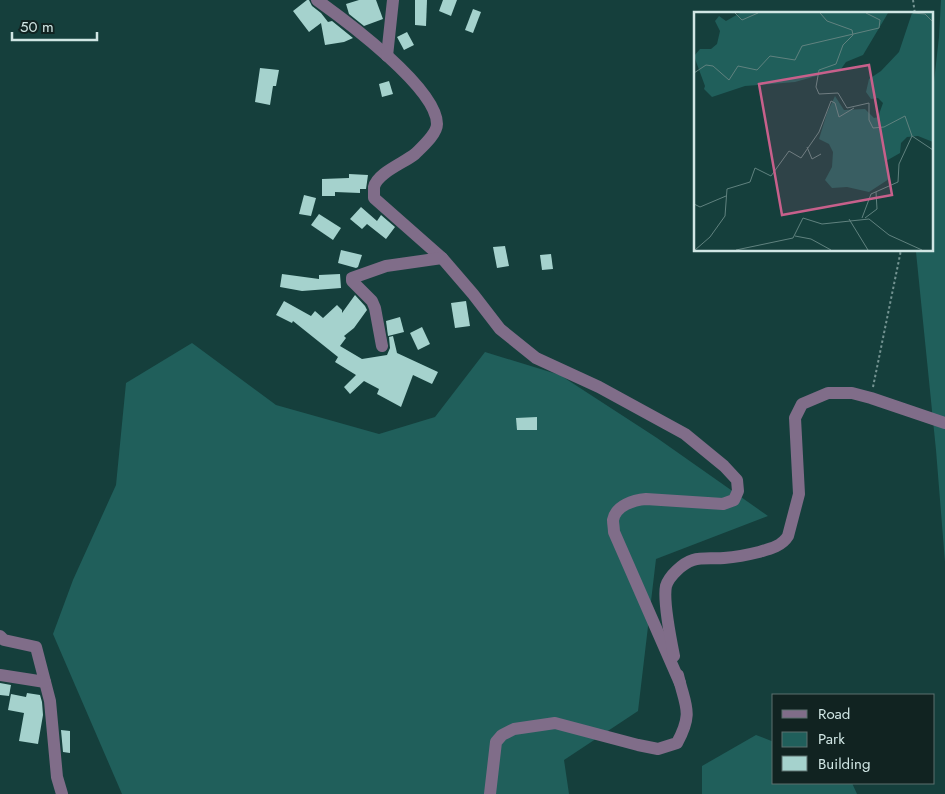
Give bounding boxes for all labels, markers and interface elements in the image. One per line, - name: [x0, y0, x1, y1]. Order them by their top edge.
- scale bar: [12, 10, 98, 42]
- inset map: [694, 12, 932, 251]
- text: 50 m: [20, 16, 54, 38]
- legend: [772, 694, 935, 784]
- text: Road: [818, 703, 850, 725]
- text: Park: [818, 728, 845, 750]
- text: Building: [818, 753, 870, 775]

